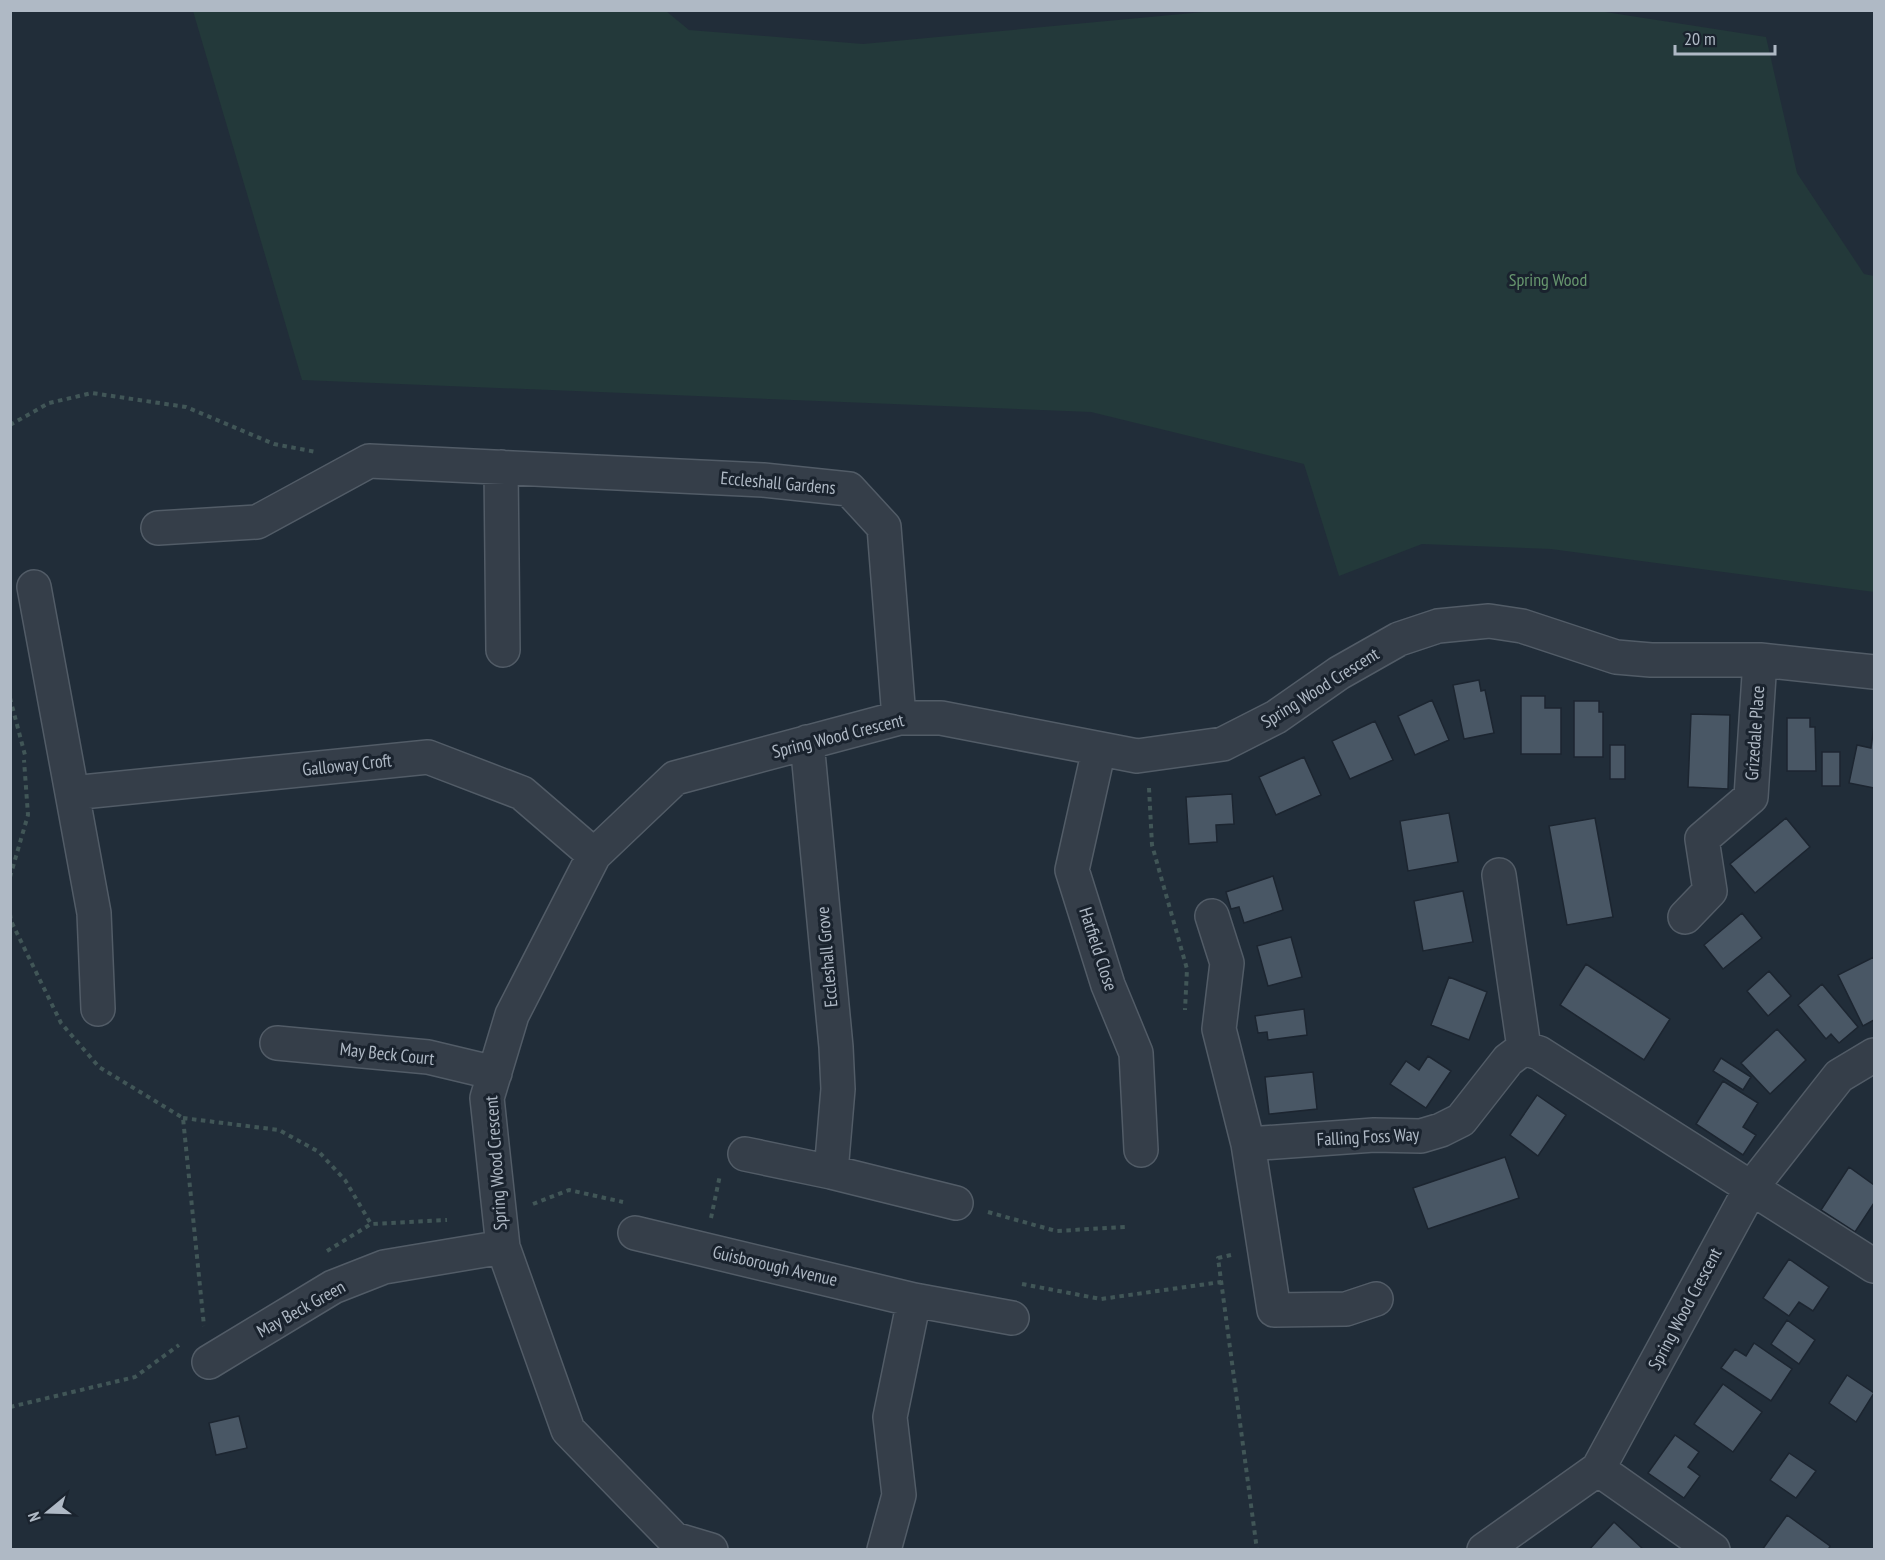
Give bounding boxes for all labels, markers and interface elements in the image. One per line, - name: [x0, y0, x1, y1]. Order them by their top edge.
- scale bar: [1675, 18, 1776, 56]
- text: 20 m: [1684, 27, 1716, 50]
- park label: Spring Wood: [1509, 268, 1587, 291]
- street label: Eccleshall Gardens: [720, 466, 837, 499]
- street label: Spring Wood Crescent: [1256, 642, 1383, 733]
- street label: Grizedale Place: [1740, 685, 1769, 781]
- street label: Spring Wood Crescent: [770, 708, 906, 763]
- street label: Galloway Croft: [301, 748, 393, 781]
- street label: Hatfield Close: [1074, 904, 1123, 994]
- street label: Eccleshall Grove: [811, 906, 842, 1008]
- street label: May Beck Court: [339, 1037, 435, 1070]
- street label: Spring Wood Crescent: [479, 1095, 512, 1231]
- street label: Falling Foss Way: [1316, 1122, 1420, 1151]
- street label: Guisborough Avenue: [710, 1240, 840, 1291]
- street label: Spring Wood Crescent: [1643, 1244, 1726, 1374]
- street label: May Beck Green: [252, 1275, 349, 1342]
- north arrow: [18, 1482, 78, 1542]
- text: N: [23, 1510, 45, 1524]

